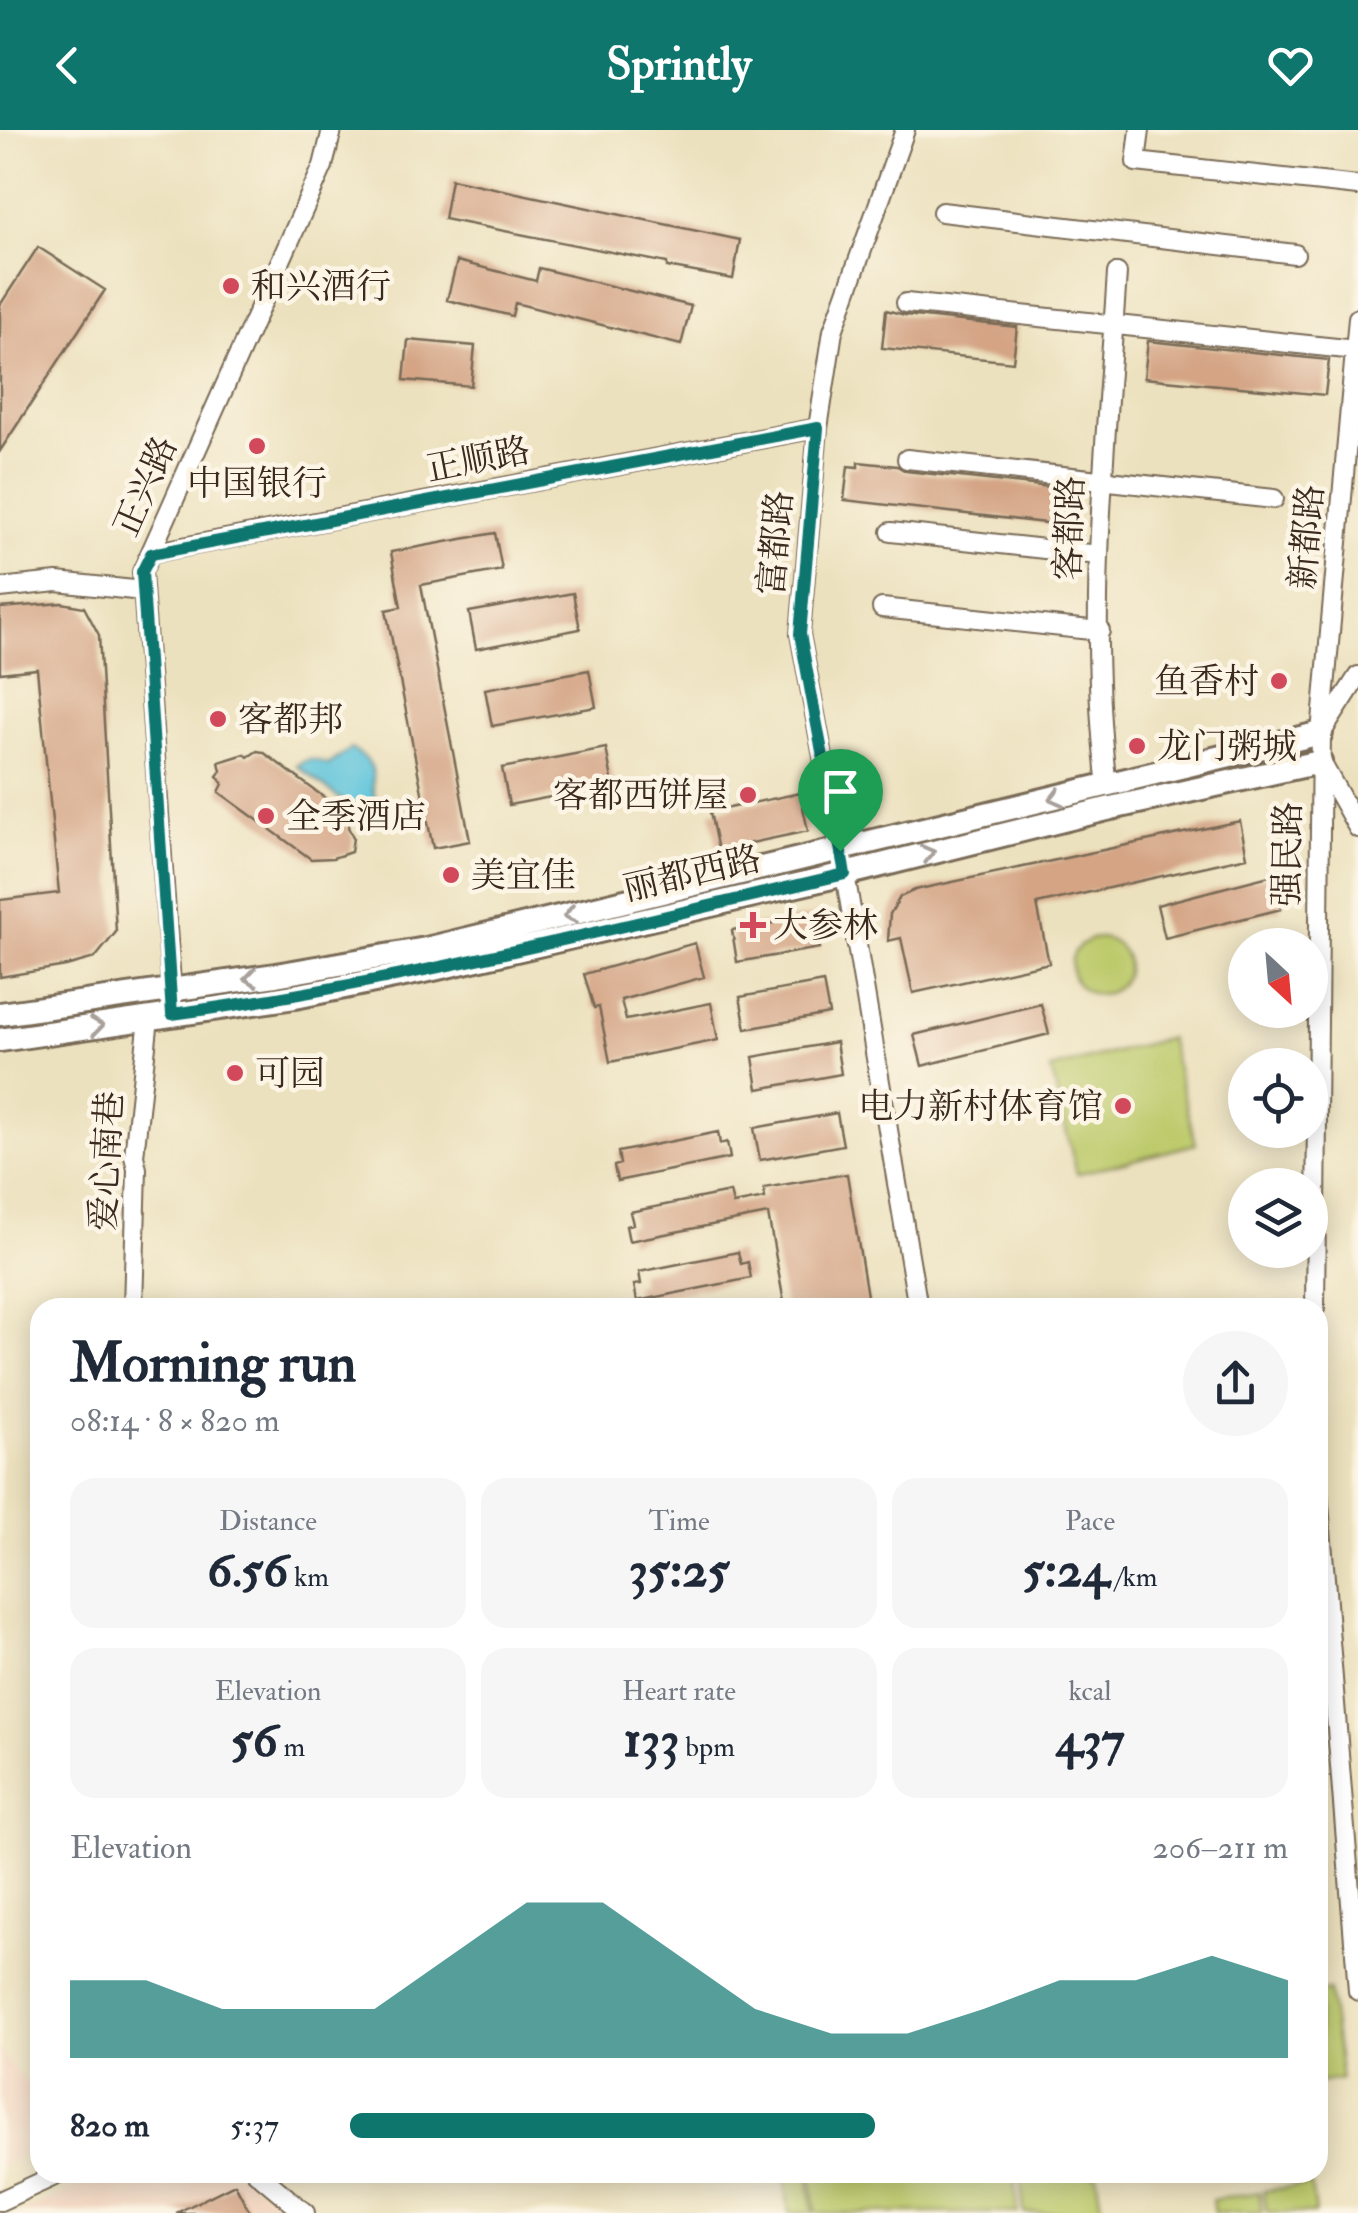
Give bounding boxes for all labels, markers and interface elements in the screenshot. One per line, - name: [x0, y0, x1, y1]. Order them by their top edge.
- text: Sprintly: [606, 37, 752, 93]
- icon: back: [40, 38, 95, 93]
- icon: heart: [1263, 38, 1318, 93]
- place label: 和兴酒行: [251, 265, 391, 309]
- marker: 和兴酒行: [220, 275, 242, 297]
- street label: 正顺路: [422, 428, 534, 492]
- street label: 正兴路: [104, 429, 187, 543]
- marker: 中国银行: [246, 435, 268, 457]
- place label: 中国银行: [187, 462, 327, 506]
- street label: 客都路: [1046, 475, 1094, 581]
- street label: 新都路: [1281, 483, 1333, 591]
- street label: 富都路: [750, 489, 802, 597]
- place label: 鱼香村: [1154, 660, 1259, 704]
- marker: 鱼香村: [1268, 670, 1290, 692]
- place label: 客都邦: [238, 698, 343, 742]
- marker: 客都邦: [207, 708, 229, 730]
- place label: 龙门粥城: [1157, 725, 1297, 769]
- marker: 龙门粥城: [1126, 735, 1148, 757]
- pin: [798, 749, 883, 852]
- icon: arrive: [813, 764, 868, 819]
- place label: 客都西饼屋: [553, 774, 728, 818]
- marker: 客都西饼屋: [737, 784, 759, 806]
- one-way arrow: [1048, 786, 1065, 807]
- place label: 全季酒店: [286, 795, 426, 839]
- street label: 强民路: [1265, 801, 1311, 907]
- marker: 全季酒店: [255, 805, 277, 827]
- street label: 丽都西路: [619, 837, 765, 911]
- one-way arrow: [919, 844, 936, 865]
- place label: 美宜佳: [471, 854, 576, 898]
- marker: 美宜佳: [440, 864, 462, 886]
- one-way arrow: [562, 903, 579, 924]
- place label: 大参林: [773, 904, 878, 948]
- marker: 大参林: [742, 914, 764, 936]
- north arrow: [1228, 928, 1328, 1028]
- map controls: [1228, 928, 1328, 1268]
- one-way arrow: [243, 967, 259, 988]
- one-way arrow: [89, 1016, 105, 1037]
- button: locate: [1228, 1048, 1328, 1148]
- place label: 可园: [255, 1052, 325, 1096]
- marker: 可园: [224, 1062, 246, 1084]
- place label: 电力新村体育馆: [858, 1085, 1103, 1129]
- street label: 爱心南巷: [81, 1090, 133, 1232]
- marker: 电力新村体育馆: [1112, 1095, 1134, 1117]
- button: layers: [1228, 1168, 1328, 1268]
- text: Morning run: [70, 1329, 356, 1398]
- button: share: [1183, 1331, 1288, 1436]
- text: 08:14 · 8 × 820 m: [70, 1401, 280, 1441]
- text: Distance: [219, 1504, 317, 1539]
- text: Time: [648, 1504, 710, 1539]
- text: Pace: [1065, 1504, 1115, 1539]
- text: 6.56: [207, 1539, 288, 1602]
- text: 35:25: [629, 1539, 729, 1602]
- text: 5:24: [1023, 1539, 1109, 1602]
- text: km: [288, 1560, 329, 1595]
- text: /km: [1109, 1560, 1157, 1595]
- text: Elevation: [215, 1674, 321, 1709]
- text: Heart rate: [622, 1674, 736, 1709]
- text: kcal: [1069, 1674, 1111, 1709]
- text: 56: [231, 1709, 278, 1772]
- text: 133: [623, 1709, 679, 1772]
- text: 437: [1055, 1709, 1125, 1772]
- text: m: [278, 1730, 305, 1765]
- text: bpm: [679, 1730, 735, 1765]
- text: Elevation: [70, 1828, 192, 1868]
- text: 206–211 m: [1152, 1828, 1288, 1868]
- text: 820 m: [70, 2106, 149, 2146]
- text: 5:37: [230, 2106, 279, 2146]

